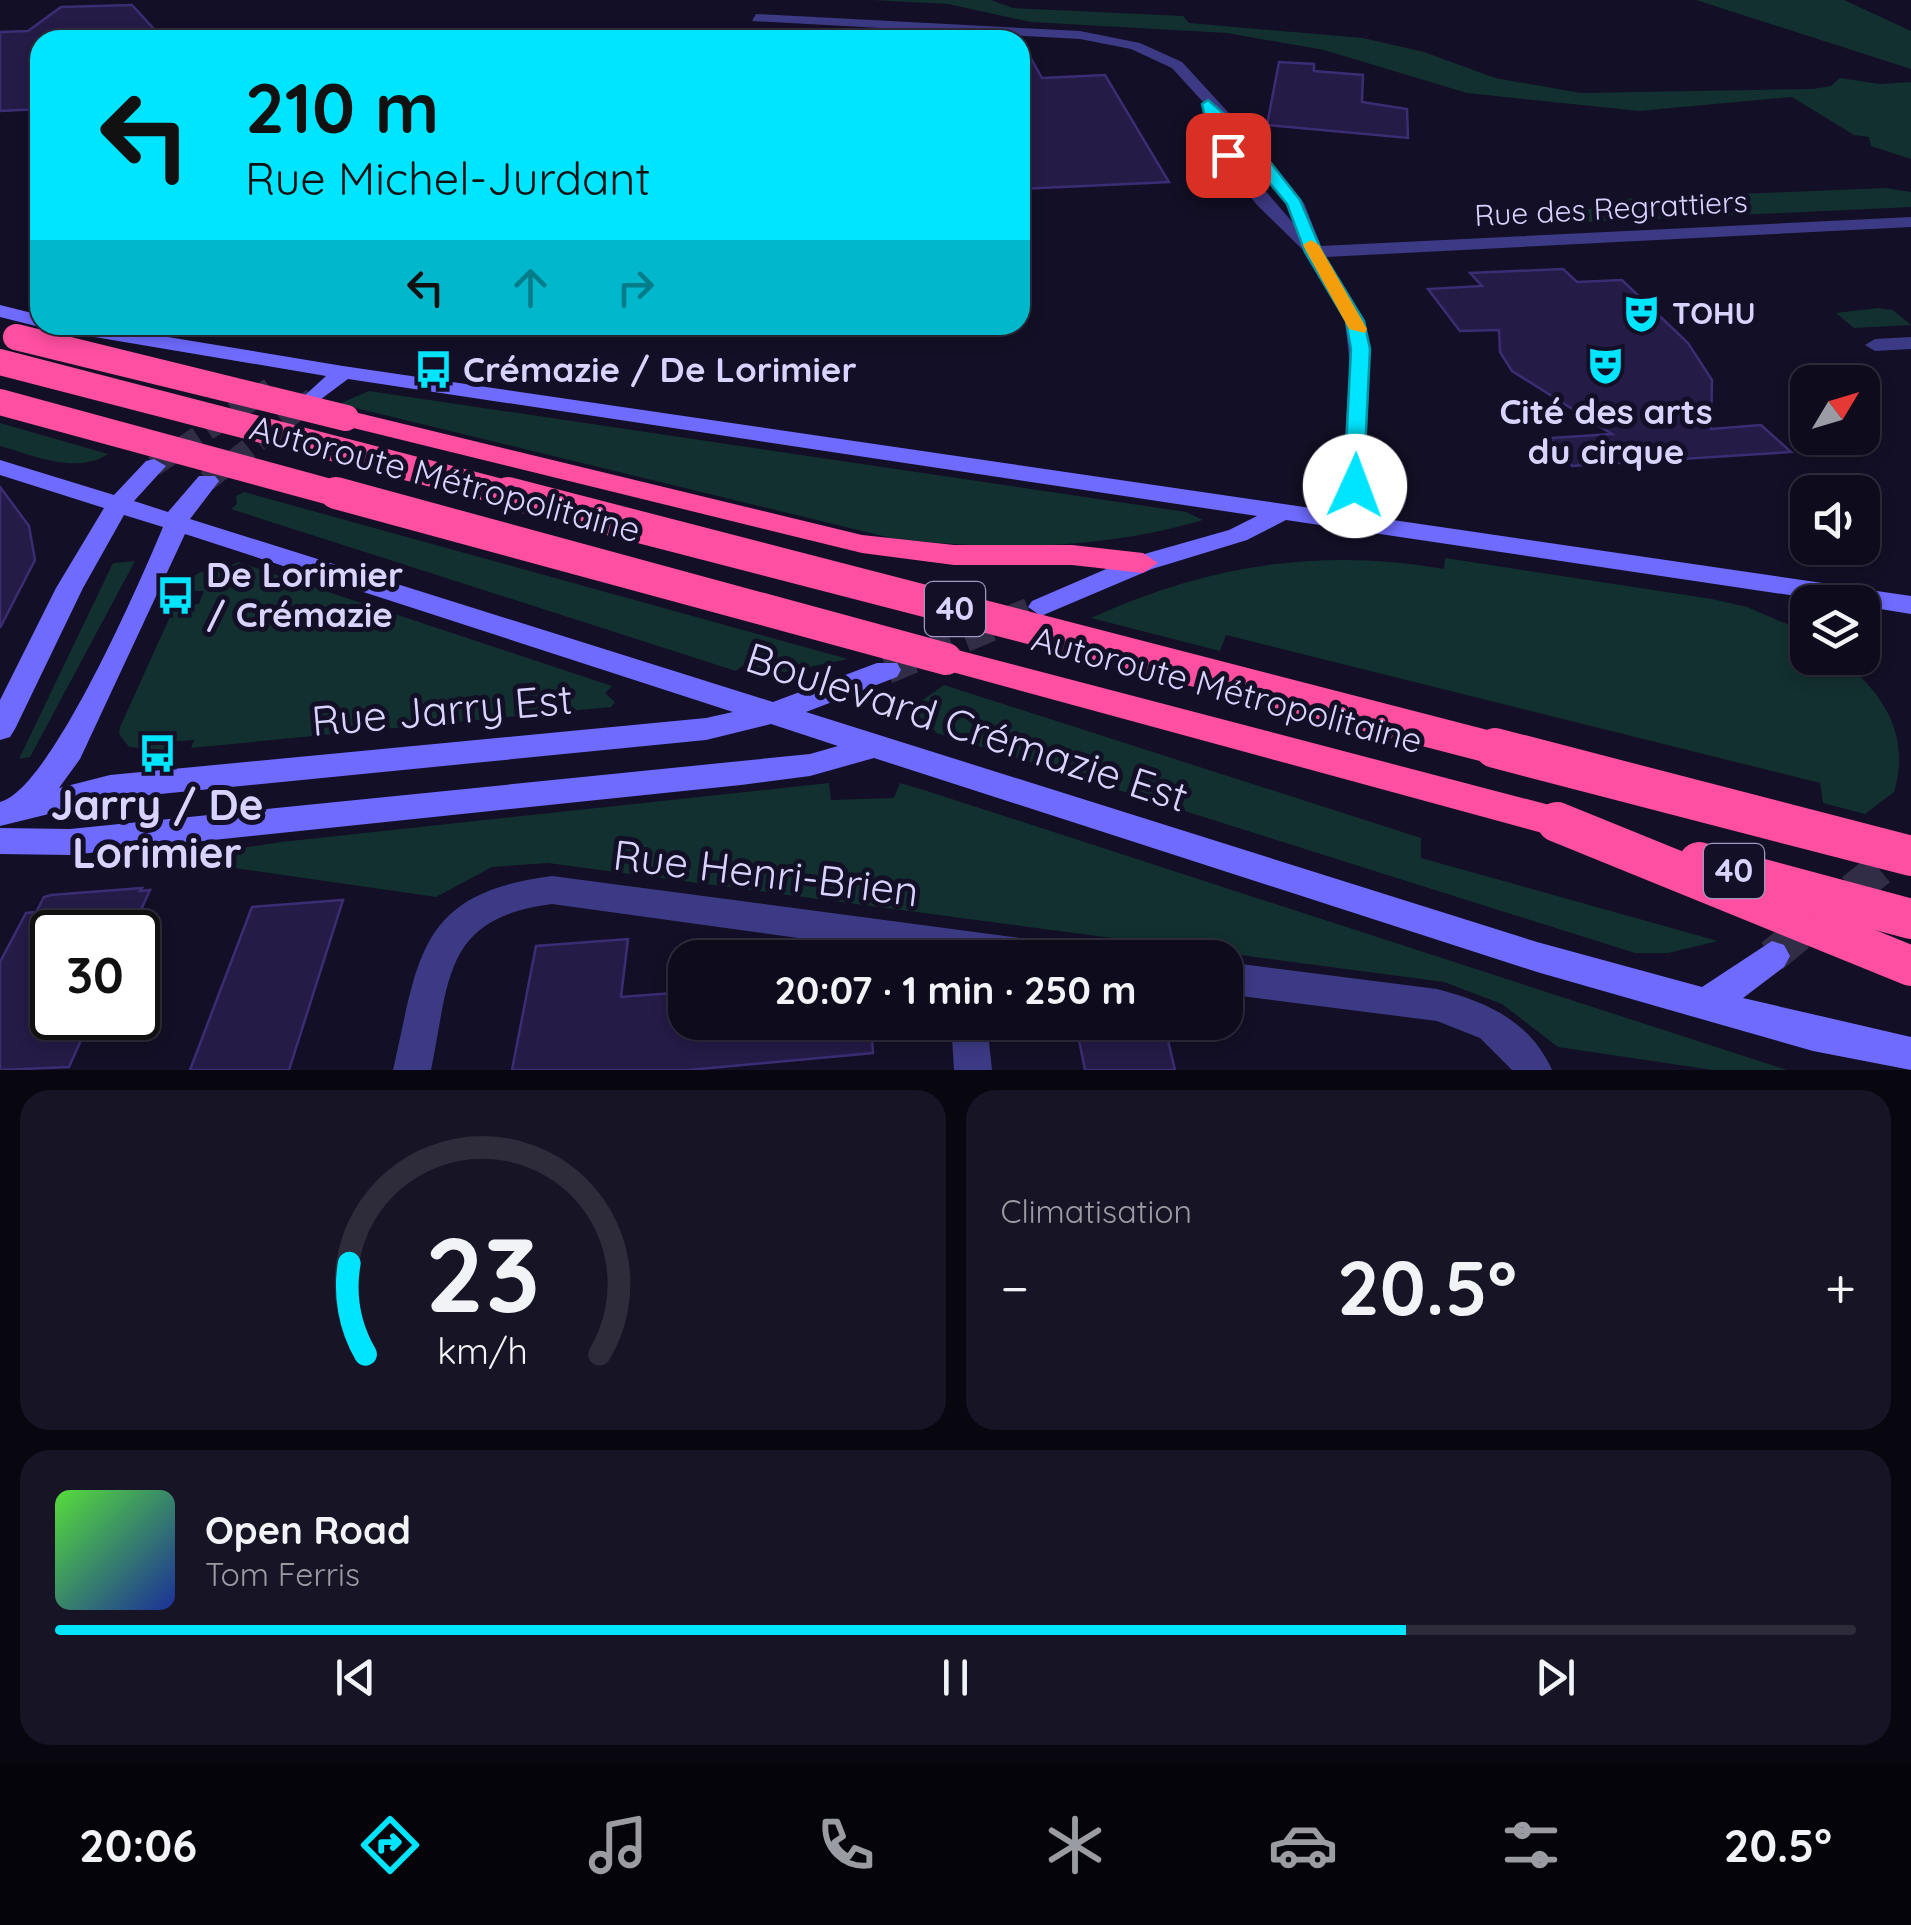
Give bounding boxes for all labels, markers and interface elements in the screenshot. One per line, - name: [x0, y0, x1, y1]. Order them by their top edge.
- text: 210 m: [245, 63, 439, 151]
- icon: left: [80, 70, 210, 200]
- pin: [1186, 113, 1271, 198]
- icon: arrive: [1201, 128, 1256, 183]
- text: Rue Michel-Jurdant: [245, 150, 651, 206]
- street label: Rue des Regrattiers: [1473, 182, 1749, 234]
- icon: left: [398, 260, 453, 315]
- icon: ahead: [503, 260, 558, 315]
- icon: right: [608, 260, 663, 315]
- theatre icon: TOHU: [1621, 293, 1663, 335]
- place label: TOHU: [1672, 294, 1756, 332]
- theatre icon: Cité des arts du cirque: [1585, 344, 1627, 386]
- place label: Crémazie / De Lorimier: [463, 347, 857, 391]
- bus stop icon: Crémazie / De Lorimier: [412, 349, 454, 391]
- north arrow: [1790, 365, 1880, 455]
- map controls: [1790, 365, 1880, 675]
- place label: Cité des arts du cirque: [1499, 389, 1713, 473]
- street label: Autoroute Métropolitaine: [245, 405, 645, 551]
- position arrow: [1303, 434, 1407, 538]
- button: sound: [1790, 475, 1880, 565]
- place label: De Lorimier / Crémazie: [206, 552, 403, 636]
- bus stop icon: De Lorimier / Crémazie: [155, 574, 197, 616]
- road number: 40: [925, 582, 985, 636]
- button: layers: [1790, 585, 1880, 675]
- street label: Autoroute Métropolitaine: [1027, 616, 1427, 762]
- street label: Boulevard Crémazie Est: [740, 630, 1195, 823]
- street label: Rue Jarry Est: [309, 672, 575, 747]
- bus stop icon: Jarry / De Lorimier: [136, 733, 178, 775]
- place label: Jarry / De Lorimier: [50, 778, 264, 879]
- street label: Rue Henri-Brien: [610, 827, 922, 918]
- road number: 40: [1704, 844, 1764, 898]
- speed limit sign: 30: [30, 910, 160, 1040]
- text: 20:07 · 1 min · 250 m: [774, 966, 1137, 1014]
- text: Climatisation: [1001, 1191, 1192, 1231]
- text: 23: [425, 1208, 540, 1338]
- text: 20.5°: [1337, 1240, 1517, 1334]
- text: −: [1001, 1253, 1029, 1322]
- text: +: [1825, 1253, 1856, 1322]
- text: km/h: [437, 1328, 528, 1373]
- text: Open Road: [205, 1506, 411, 1554]
- text: Tom Ferris: [205, 1554, 360, 1594]
- icon: previous: [328, 1650, 383, 1705]
- icon: pause: [928, 1650, 983, 1705]
- icon: next: [1528, 1650, 1583, 1705]
- icon: directions: [355, 1810, 425, 1880]
- icon: music: [583, 1810, 653, 1880]
- icon: phone: [811, 1810, 881, 1880]
- icon: climate: [1040, 1810, 1110, 1880]
- icon: car: [1268, 1810, 1338, 1880]
- icon: filters: [1496, 1810, 1566, 1880]
- text: 20:06: [79, 1817, 197, 1873]
- text: 20.5°: [1724, 1817, 1832, 1873]

